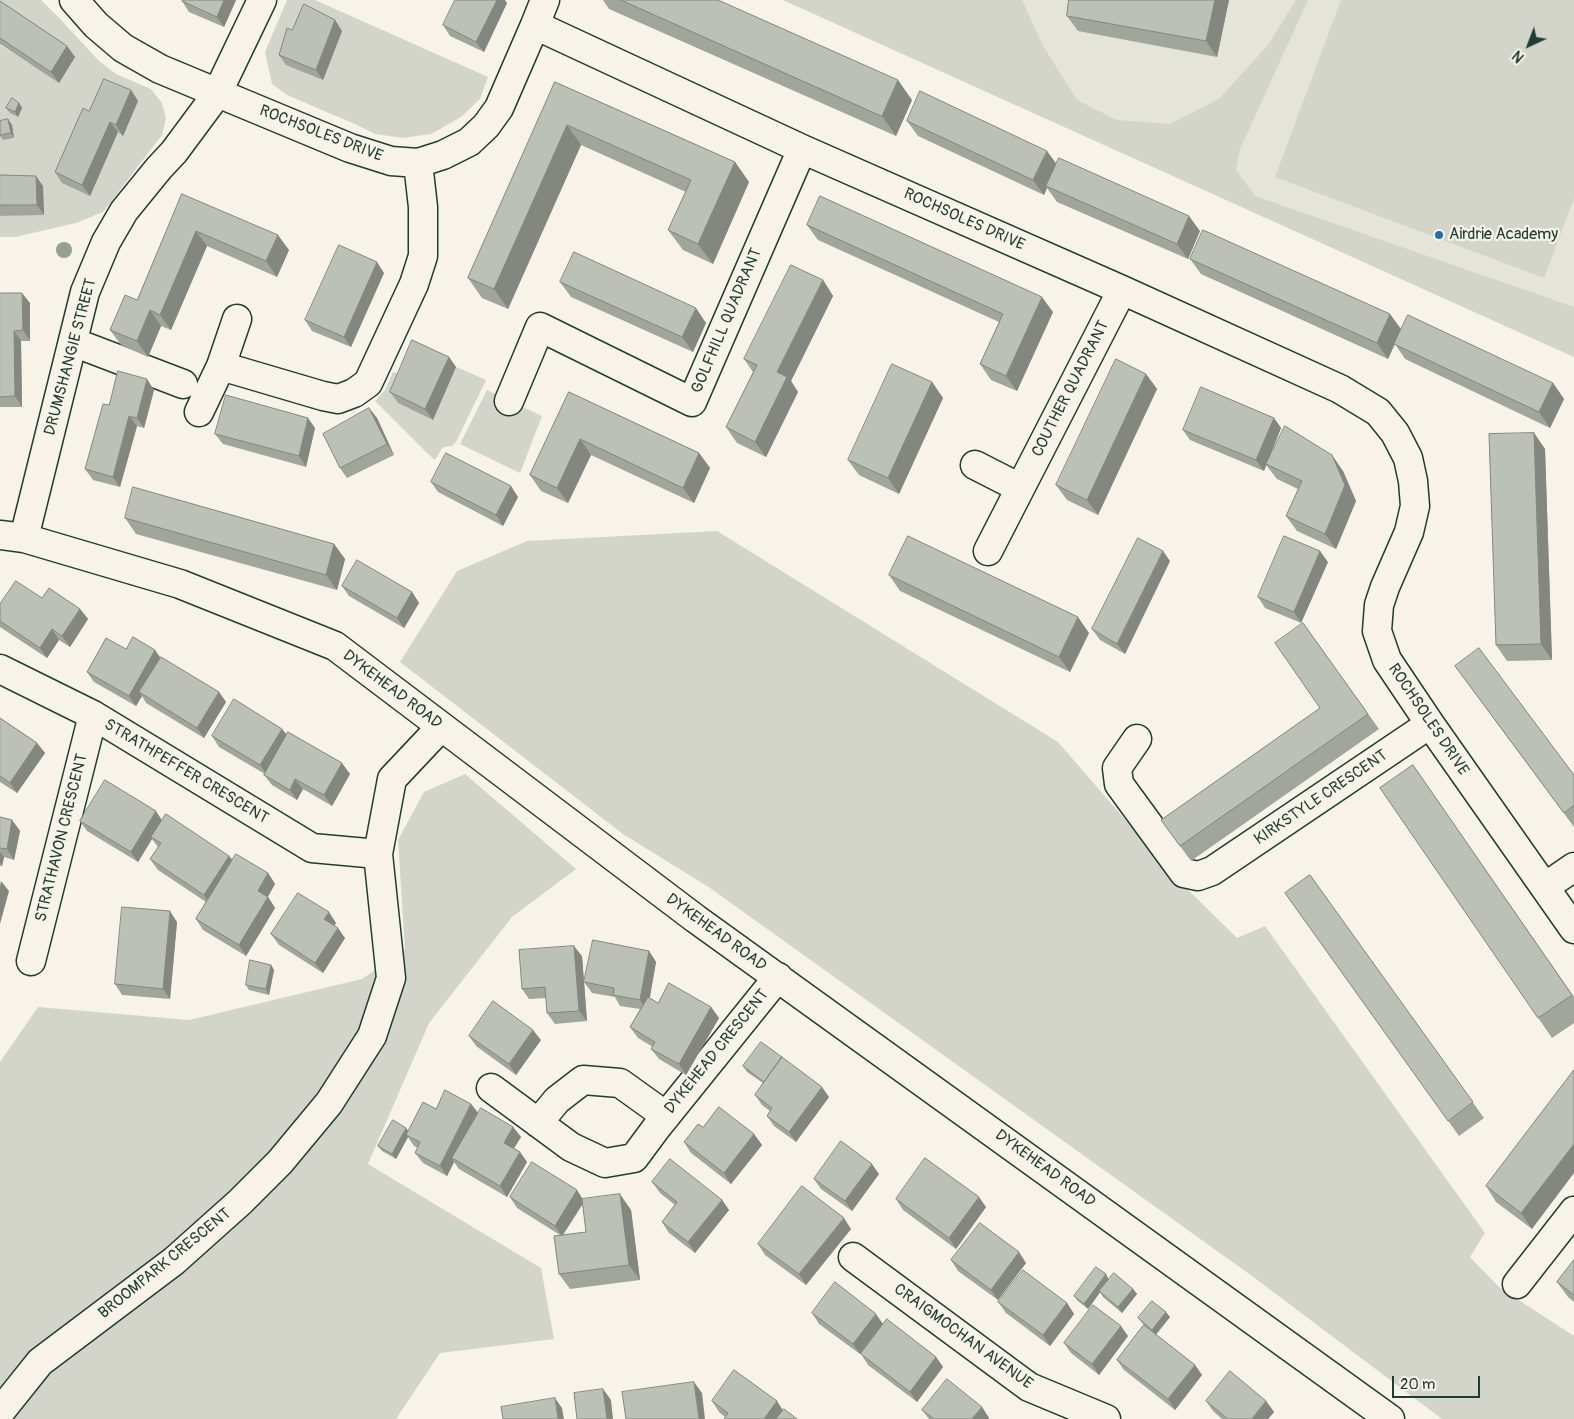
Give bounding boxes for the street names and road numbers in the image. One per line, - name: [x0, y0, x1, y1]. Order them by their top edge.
- street label: ROCHSOLES DRIVE: [257, 102, 385, 166]
- street label: ROCHSOLES DRIVE: [900, 185, 1028, 255]
- street label: GOLFHILL QUADRANT: [688, 246, 766, 396]
- street label: DRUMSHANGIE STREET: [41, 276, 101, 438]
- street label: COUTHER QUADRANT: [1028, 318, 1114, 460]
- street label: DYKEHEAD ROAD: [339, 646, 445, 734]
- street label: ROCHSOLES DRIVE: [1383, 660, 1473, 780]
- street label: STRATHPEFFER CRESCENT: [100, 715, 272, 829]
- street label: KIRKSTYLE CRESCENT: [1251, 746, 1391, 850]
- street label: STRATHAVON CRESCENT: [32, 752, 92, 924]
- street label: DYKEHEAD ROAD: [662, 890, 770, 976]
- street label: DYKEHEAD CRESCENT: [661, 986, 773, 1118]
- street label: DYKEHEAD ROAD: [991, 1126, 1099, 1212]
- street label: BROOMPARK CRESCENT: [95, 1205, 235, 1323]
- street label: CRAIGMOCHAN AVENUE: [890, 1280, 1036, 1394]

